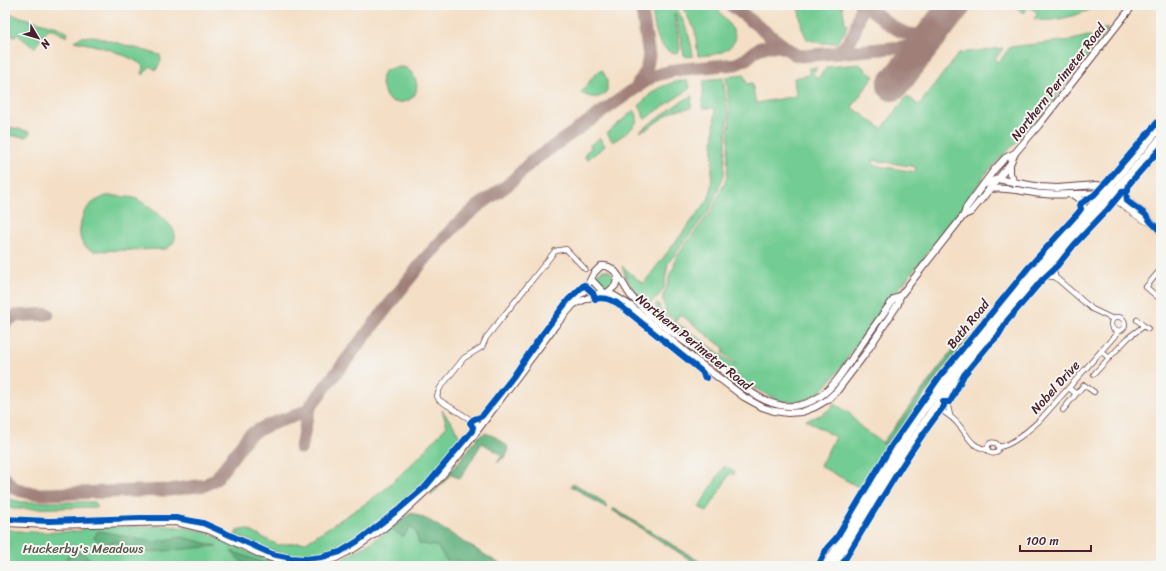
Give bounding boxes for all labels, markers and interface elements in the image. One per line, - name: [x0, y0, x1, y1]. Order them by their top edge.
- street label: Northern Perimeter Road: [1005, 17, 1112, 146]
- north arrow: [18, 18, 58, 58]
- text: N: [35, 34, 56, 53]
- street label: Northern Perimeter Road: [631, 288, 758, 397]
- street label: Bath Road: [941, 293, 996, 354]
- street label: Nobel Drive: [1024, 355, 1086, 419]
- scale bar: [1020, 527, 1091, 553]
- text: 100 m: [1026, 530, 1059, 552]
- park label: Huckerby's Meadows: [23, 537, 144, 560]

